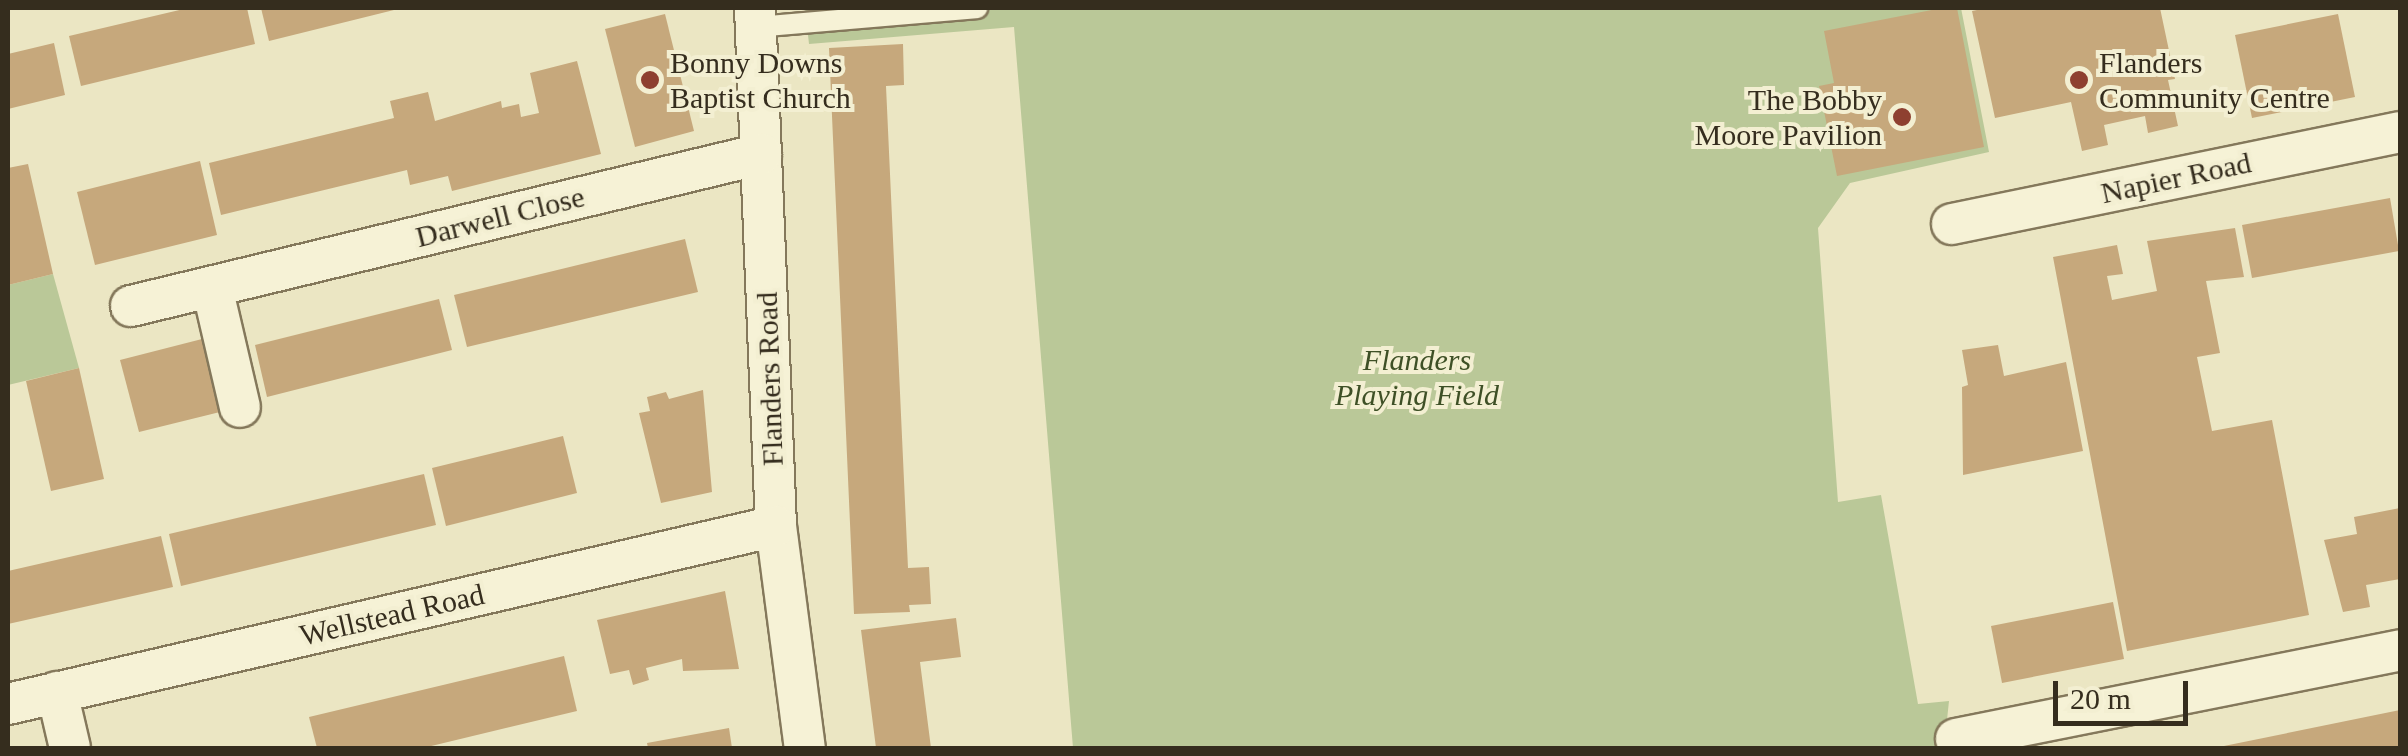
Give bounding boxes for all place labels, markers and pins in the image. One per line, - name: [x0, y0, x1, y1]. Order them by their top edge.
- place label: Bonny Downs Baptist Church: [670, 45, 851, 116]
- place label: Flanders Community Centre: [2099, 45, 2330, 116]
- marker: Bonny Downs Baptist Church: [639, 69, 661, 91]
- marker: Flanders Community Centre: [2068, 69, 2090, 91]
- place label: The Bobby Moore Pavilion: [1695, 82, 1882, 152]
- marker: The Bobby Moore Pavilion: [1891, 106, 1913, 128]

